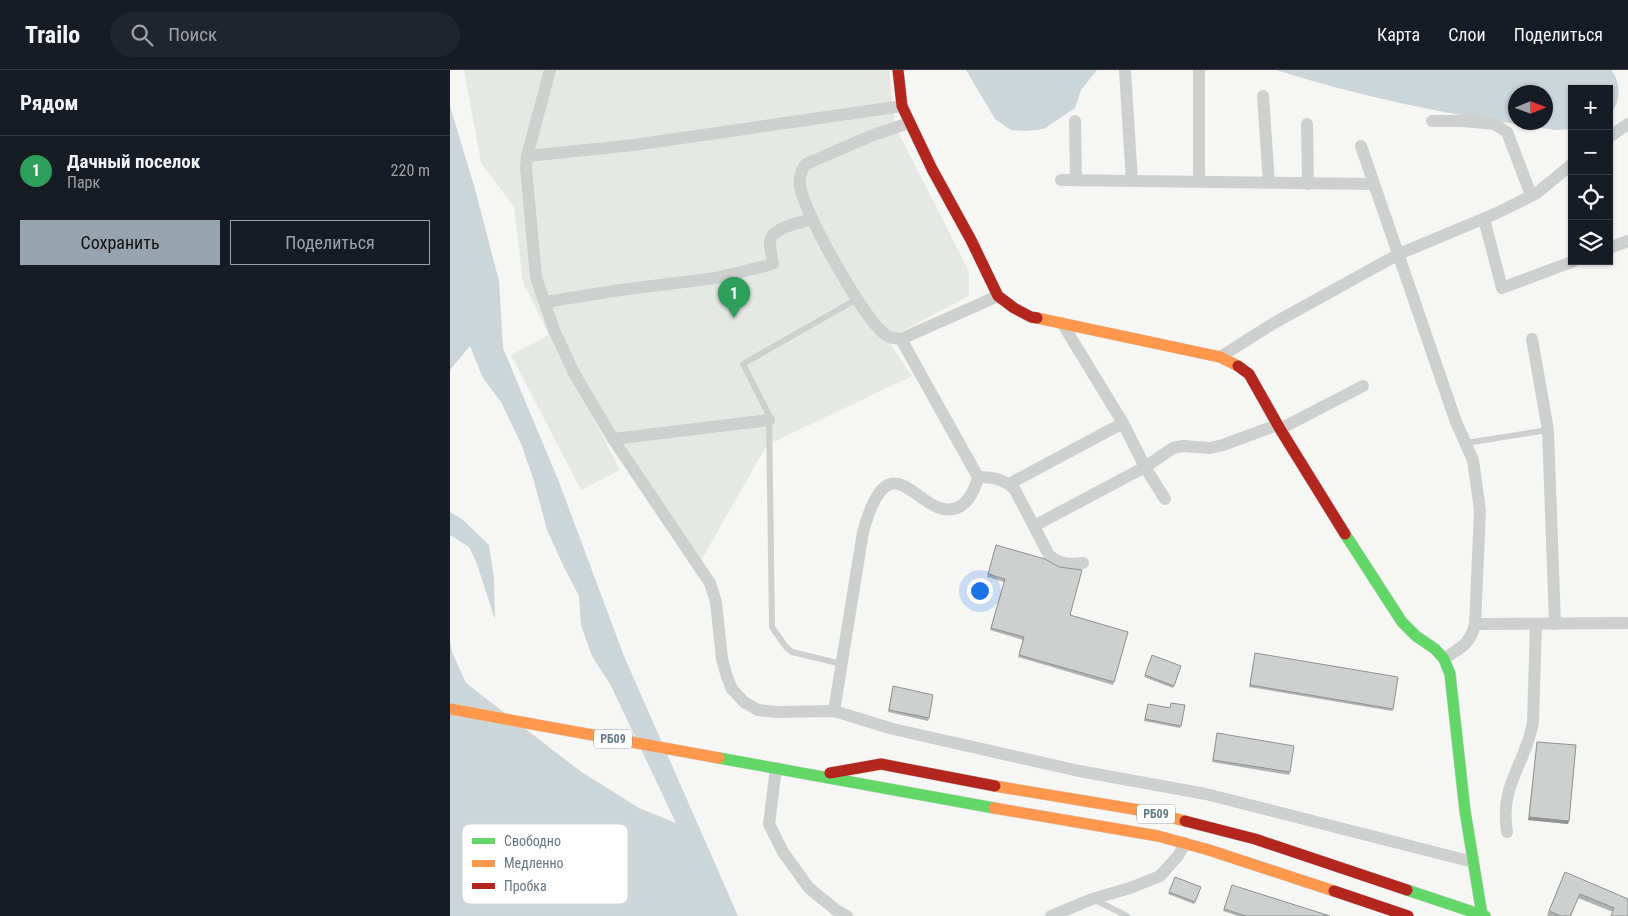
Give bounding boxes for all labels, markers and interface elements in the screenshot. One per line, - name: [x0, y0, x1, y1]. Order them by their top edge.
- search box: [110, 12, 460, 57]
- text: Trailo: [25, 21, 80, 49]
- icon: search: [128, 21, 156, 49]
- text: Поиск: [168, 23, 217, 46]
- text: Карта: [1377, 24, 1420, 45]
- text: Слои: [1448, 24, 1486, 45]
- text: Поделиться: [1514, 24, 1603, 45]
- north arrow: [1508, 85, 1553, 130]
- map controls: [1568, 85, 1613, 265]
- button: +: [1568, 85, 1613, 130]
- text: Рядом: [20, 91, 79, 115]
- button: −: [1568, 130, 1613, 175]
- text: Дачный поселок: [67, 150, 200, 173]
- text: 1: [32, 161, 40, 180]
- text: 220 m: [391, 161, 430, 180]
- text: Парк: [67, 173, 100, 192]
- button: locate: [1568, 175, 1613, 220]
- button: Сохранить: [20, 220, 220, 265]
- button: Поделиться: [230, 220, 430, 265]
- button: layers: [1568, 220, 1613, 265]
- pin: 1: [718, 277, 750, 318]
- your location: [967, 578, 993, 604]
- road number: РБ09: [594, 730, 632, 749]
- road number: РБ09: [1137, 804, 1175, 824]
- legend: [462, 824, 628, 904]
- text: Свободно: [504, 833, 561, 849]
- text: Медленно: [504, 855, 564, 871]
- text: Пробка: [504, 878, 547, 894]

